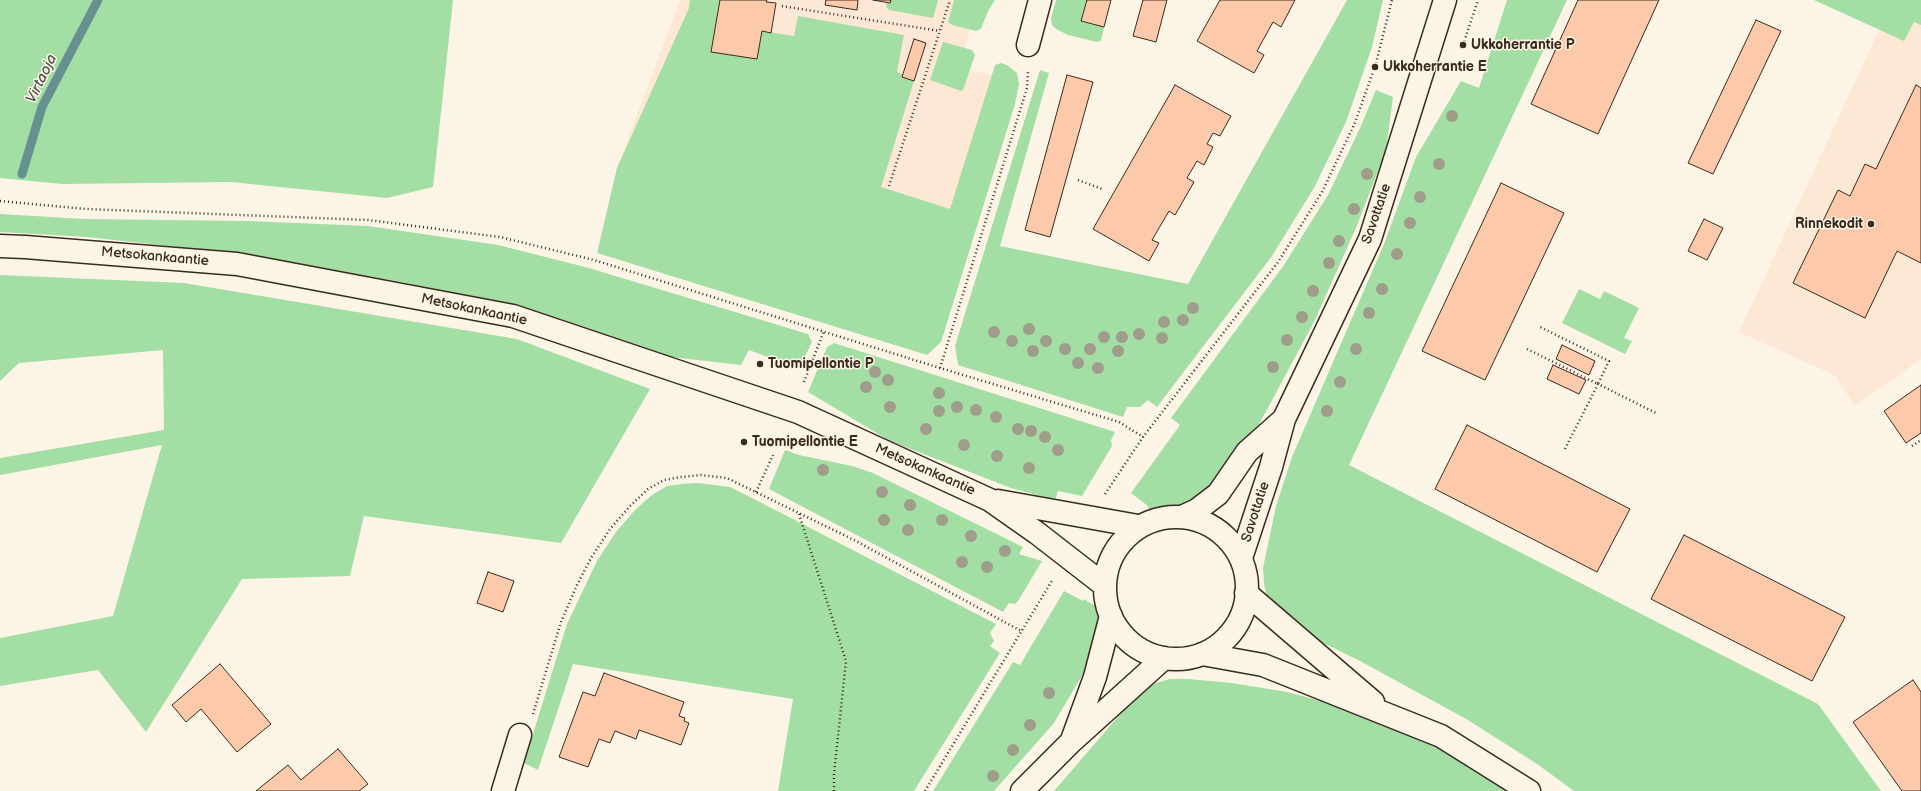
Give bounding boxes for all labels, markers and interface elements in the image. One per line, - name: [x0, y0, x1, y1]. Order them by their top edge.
- place label: Ukkoherrantie P: [1471, 37, 1574, 53]
- marker: Ukkoherrantie P: [1458, 40, 1468, 50]
- water label: Virtaoja: [22, 52, 62, 106]
- place label: Ukkoherrantie E: [1383, 59, 1487, 75]
- marker: Ukkoherrantie E: [1370, 62, 1380, 72]
- street label: Savottatie: [1359, 182, 1395, 246]
- place label: Rinnekodit: [1795, 216, 1863, 232]
- marker: Rinnekodit: [1866, 219, 1876, 229]
- street label: Metsokankaantie: [100, 244, 210, 270]
- street label: Metsokankaantie: [419, 291, 529, 329]
- place label: Tuomipellontie P: [768, 356, 873, 372]
- marker: Tuomipellontie P: [755, 359, 765, 369]
- place label: Tuomipellontie E: [752, 434, 858, 450]
- marker: Tuomipellontie E: [739, 437, 749, 447]
- street label: Metsokankaantie: [872, 440, 978, 500]
- street label: Savottatie: [1238, 480, 1274, 544]

